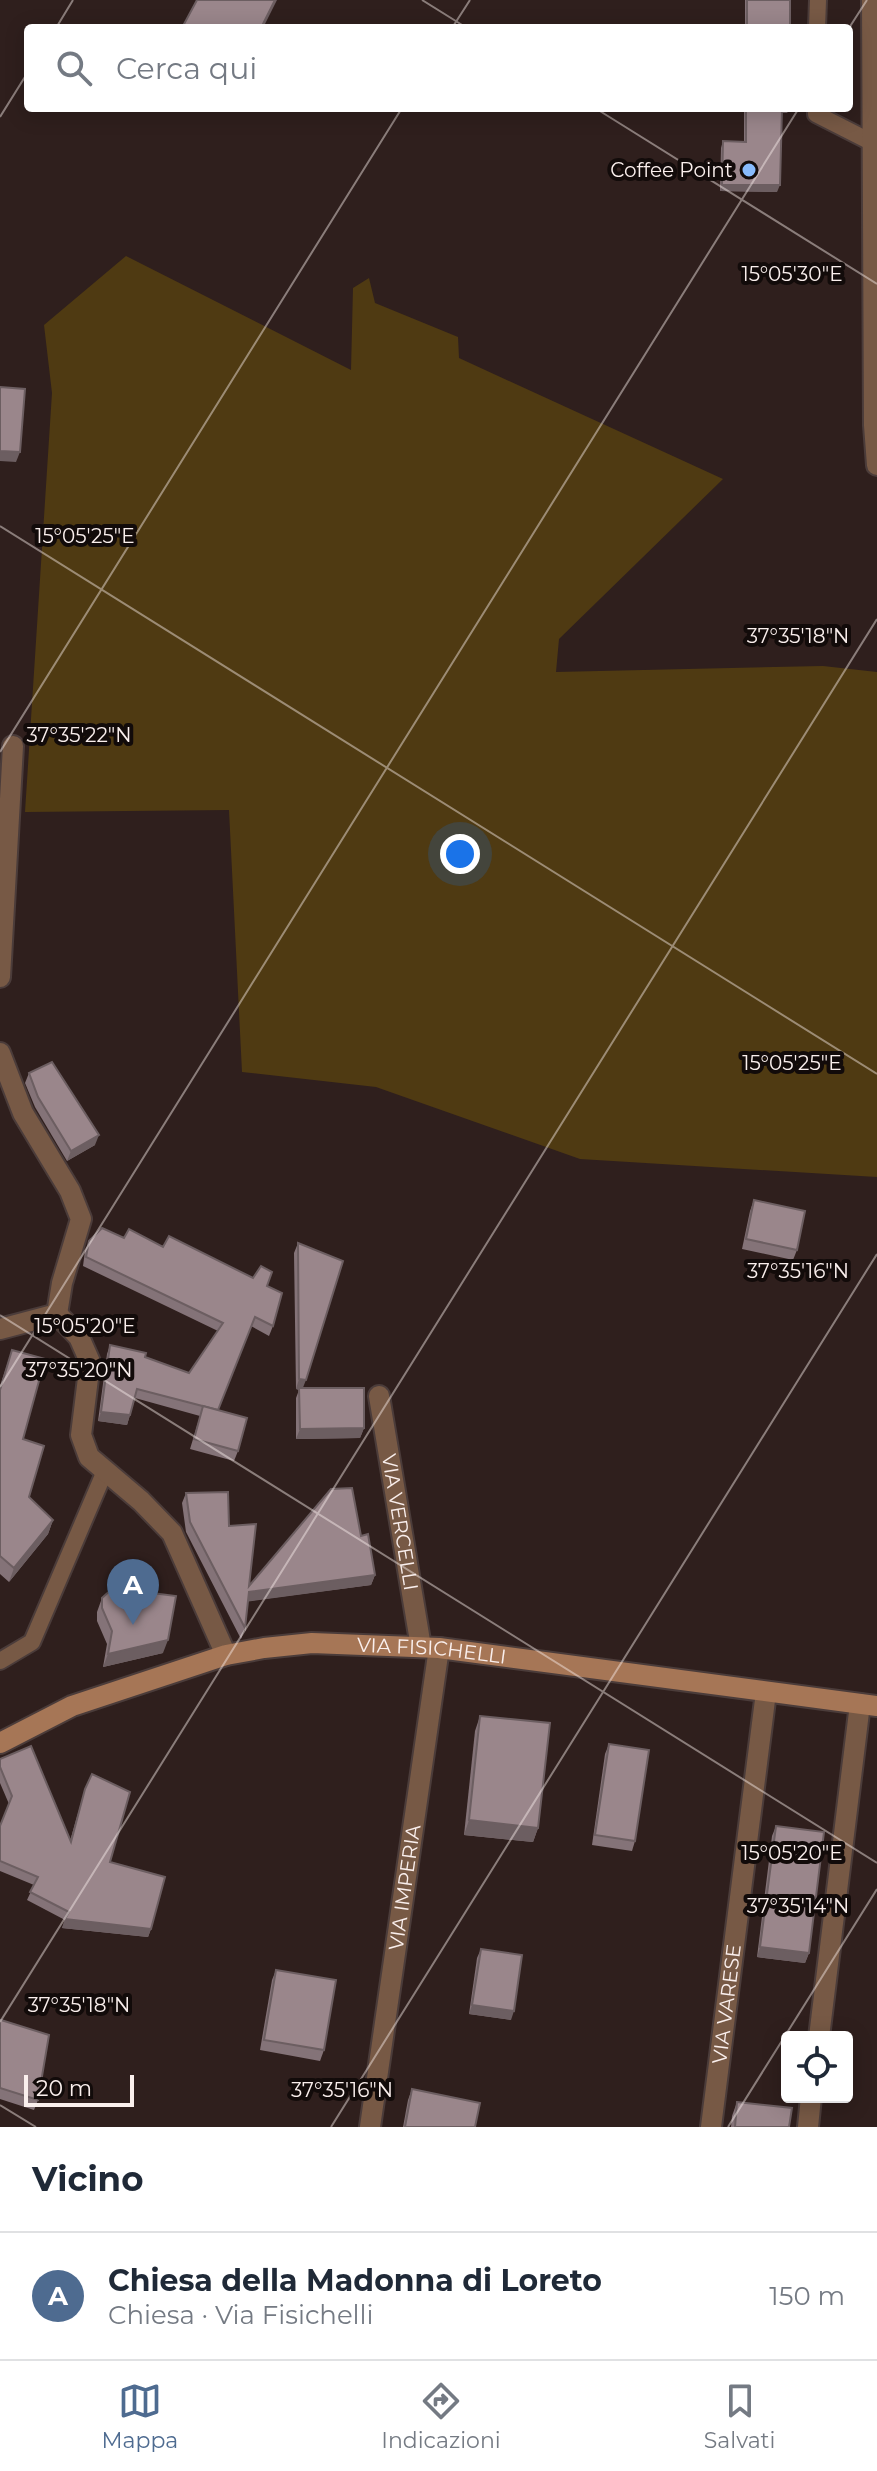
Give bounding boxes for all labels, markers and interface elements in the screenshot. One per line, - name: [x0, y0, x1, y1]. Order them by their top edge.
- search box: [24, 24, 853, 112]
- icon: search: [52, 46, 96, 90]
- text: Cerca qui: [116, 50, 257, 87]
- place label: Coffee Point: [610, 158, 733, 182]
- marker: Coffee Point: [740, 161, 758, 179]
- text: 15°05'30"E: [741, 262, 843, 286]
- text: 15°05'25"E: [35, 524, 135, 548]
- text: 37°35'18"N: [747, 624, 849, 648]
- text: 37°35'22"N: [27, 723, 131, 747]
- your location: [440, 834, 480, 874]
- text: 15°05'25"E: [742, 1051, 842, 1075]
- text: 37°35'16"N: [747, 1259, 849, 1283]
- text: 15°05'20"E: [34, 1314, 136, 1338]
- text: 37°35'20"N: [26, 1358, 132, 1382]
- street label: VIA VERCELLI: [377, 1452, 423, 1592]
- pin: A: [107, 1559, 159, 1625]
- street label: VIA FISICHELLI: [356, 1633, 508, 1669]
- street label: VIA IMPERIA: [384, 1822, 426, 1952]
- text: 15°05'20"E: [741, 1841, 843, 1865]
- text: 37°35'14"N: [747, 1894, 849, 1918]
- street label: VIA VARESE: [707, 1943, 746, 2065]
- text: 37°35'18"N: [28, 1993, 130, 2017]
- map controls: [781, 2031, 853, 2103]
- button: locate: [781, 2031, 853, 2103]
- scale bar: [24, 2071, 134, 2107]
- text: 20 m: [36, 2075, 92, 2102]
- text: 37°35'16"N: [291, 2078, 393, 2102]
- text: Vicino: [32, 2158, 144, 2200]
- text: Chiesa della Madonna di Loreto: [108, 2262, 602, 2299]
- text: A: [48, 2280, 68, 2312]
- text: 150 m: [769, 2280, 845, 2312]
- text: Chiesa · Via Fisichelli: [108, 2299, 374, 2331]
- tab: Mappa: [102, 2379, 178, 2454]
- tab: Indicazioni: [381, 2379, 501, 2454]
- tab: Salvati: [704, 2379, 775, 2454]

